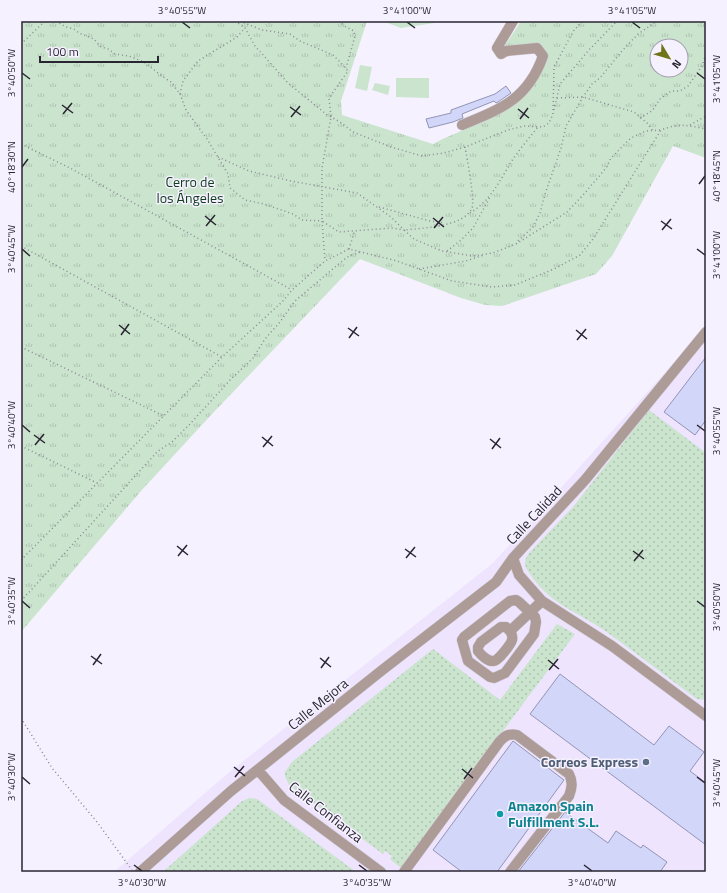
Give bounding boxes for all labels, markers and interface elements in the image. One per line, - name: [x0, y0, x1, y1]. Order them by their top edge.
- text: 3°40'55"W: [158, 3, 206, 18]
- text: 3°41'00"W: [383, 3, 431, 18]
- text: 3°41'05"W: [608, 3, 656, 18]
- scale bar: [40, 38, 158, 64]
- north arrow: [649, 38, 689, 78]
- text: 100 m: [46, 42, 79, 61]
- text: 3°40'50"W: [4, 49, 19, 97]
- text: 3°41'05"W: [709, 55, 724, 103]
- text: N: [668, 56, 686, 72]
- text: 40°18'30"N: [4, 141, 19, 193]
- text: 40°18'45"N: [709, 150, 724, 202]
- park label: Cerro de los Ángeles: [156, 171, 224, 208]
- text: 3°40'45"W: [4, 225, 19, 273]
- text: 3°41'00"W: [709, 231, 724, 279]
- text: 3°40'40"W: [4, 401, 19, 449]
- text: 3°40'55"W: [709, 407, 724, 455]
- street label: Calle Calidad: [501, 480, 567, 549]
- text: 3°40'35"W: [4, 577, 19, 625]
- text: 3°40'50"W: [709, 583, 724, 631]
- street label: Calle Mejora: [283, 673, 352, 735]
- place label: Correos Express: [541, 751, 638, 772]
- text: 3°40'30"W: [4, 753, 19, 801]
- marker: Correos Express: [641, 757, 651, 767]
- text: 3°40'45"W: [709, 759, 724, 807]
- street label: Calle Confianza: [285, 776, 368, 847]
- place label: Amazon Spain Fulfillment S.L.: [508, 795, 599, 832]
- marker: Amazon Spain Fulfillment S.L.: [495, 809, 505, 819]
- text: 3°40'30"W: [118, 875, 166, 890]
- text: 3°40'35"W: [343, 875, 391, 890]
- text: 3°40'40"W: [568, 875, 616, 890]

